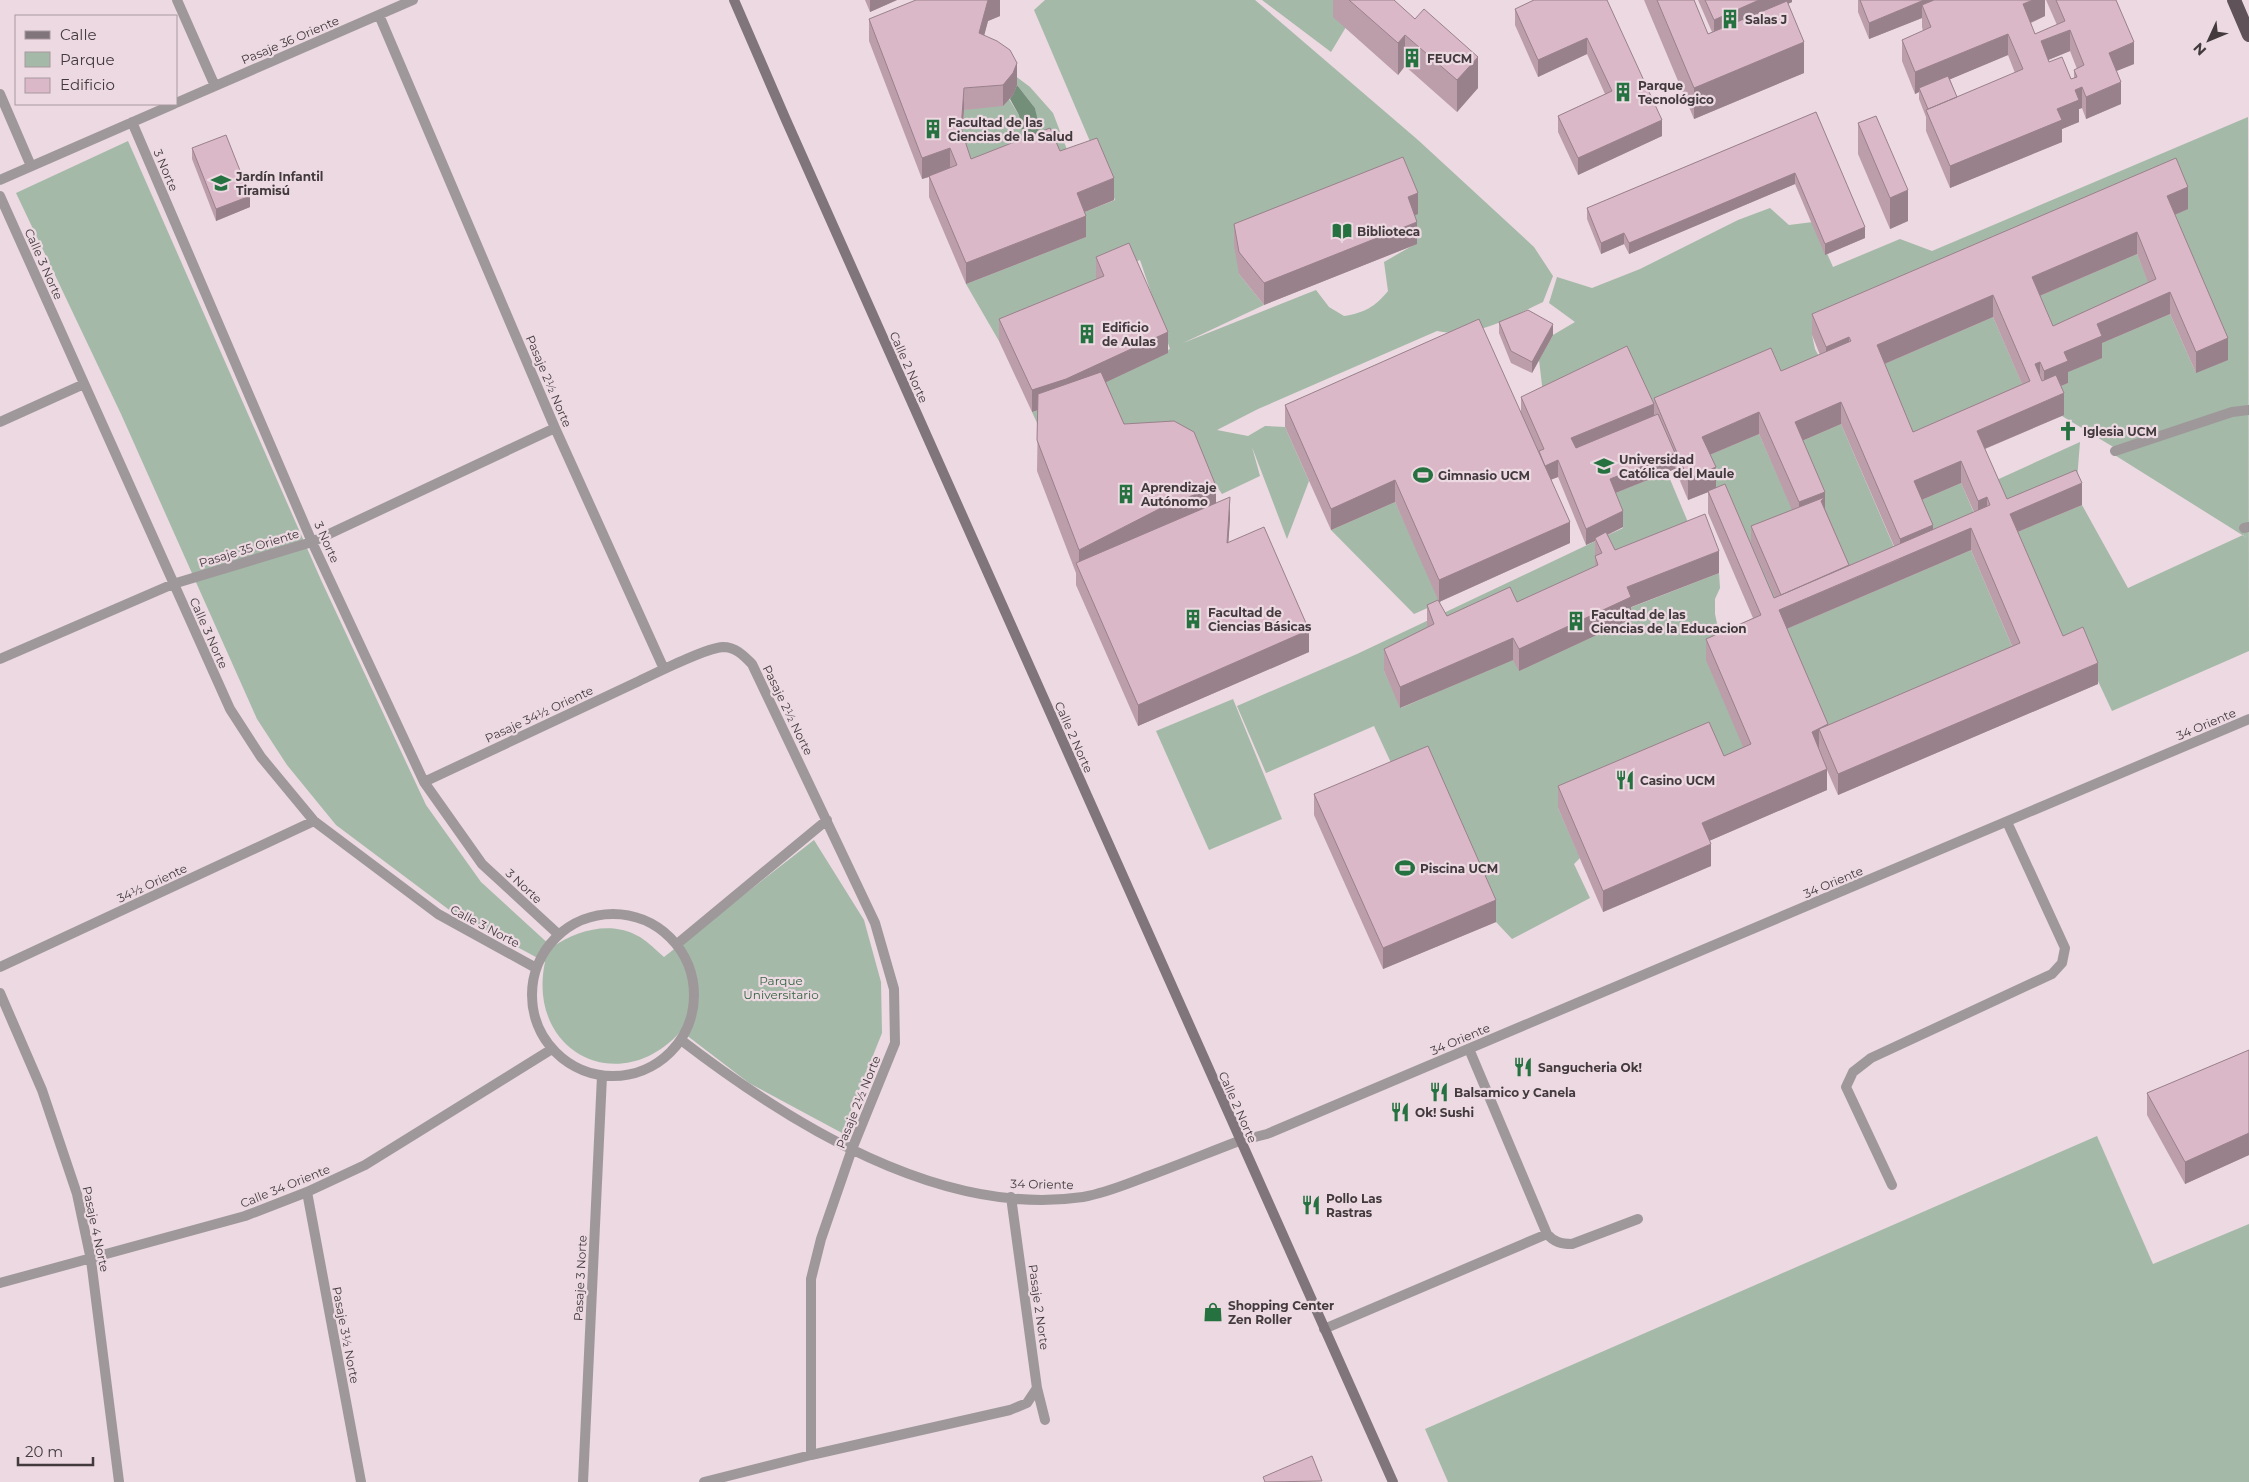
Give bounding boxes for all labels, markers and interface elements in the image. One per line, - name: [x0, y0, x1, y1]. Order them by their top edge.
- building icon: Salas J: [1719, 8, 1741, 30]
- place label: Salas J: [1745, 12, 1787, 27]
- street label: Pasaje 36 Oriente: [239, 13, 341, 67]
- legend: [15, 15, 178, 105]
- north arrow: [2184, 15, 2234, 65]
- text: Calle: [60, 25, 97, 44]
- text: N: [2189, 39, 2210, 59]
- building icon: FEUCM: [1401, 47, 1423, 69]
- text: Parque: [60, 50, 115, 69]
- place label: FEUCM: [1427, 51, 1472, 66]
- text: Edificio: [60, 75, 115, 94]
- place label: Parque Tecnológico: [1638, 78, 1714, 107]
- building icon: Parque Tecnológico: [1612, 81, 1634, 103]
- place label: Facultad de las Ciencias de la Salud: [948, 115, 1073, 144]
- building icon: Facultad de las Ciencias de la Salud: [922, 118, 944, 140]
- street label: 3 Norte: [150, 147, 182, 193]
- place label: Jardín Infantil Tiramisú: [235, 169, 323, 198]
- school or university icon: Jardín Infantil Tiramisú: [210, 172, 232, 194]
- library icon: Biblioteca: [1331, 220, 1353, 242]
- place label: Biblioteca: [1357, 224, 1420, 239]
- street label: Calle 3 Norte: [22, 226, 66, 302]
- place label: Edificio de Aulas: [1102, 320, 1157, 349]
- building icon: Edificio de Aulas: [1076, 323, 1098, 345]
- street label: Calle 2 Norte: [887, 329, 931, 405]
- street label: Pasaje 2½ Norte: [523, 333, 575, 429]
- church icon: Iglesia UCM: [2057, 420, 2079, 442]
- place label: Iglesia UCM: [2083, 424, 2157, 439]
- place label: Universidad Católica del Maule: [1619, 452, 1735, 481]
- school or university icon: Universidad Católica del Maule: [1593, 455, 1615, 477]
- sports icon: Gimnasio UCM: [1412, 464, 1434, 486]
- place label: Gimnasio UCM: [1438, 468, 1530, 483]
- place label: Aprendizaje Autónomo: [1140, 480, 1217, 509]
- building icon: Aprendizaje Autónomo: [1115, 483, 1137, 505]
- street label: 3 Norte: [311, 519, 343, 565]
- street label: Pasaje 35 Oriente: [197, 526, 301, 570]
- street label: Calle 3 Norte: [187, 595, 231, 671]
- place label: Facultad de Ciencias Básicas: [1208, 605, 1312, 634]
- place label: Facultad de las Ciencias de la Educacion: [1591, 607, 1747, 636]
- building icon: Facultad de Ciencias Básicas: [1182, 608, 1204, 630]
- building icon: Facultad de las Ciencias de la Educacion: [1565, 610, 1587, 632]
- street label: Pasaje 2½ Norte: [760, 662, 816, 758]
- street label: Pasaje 34½ Oriente: [483, 682, 595, 746]
- street label: Calle 2 Norte: [1052, 699, 1096, 775]
- street label: 34 Oriente: [2174, 705, 2238, 743]
- restaurant icon: Casino UCM: [1614, 769, 1636, 791]
- place label: Casino UCM: [1640, 773, 1715, 788]
- sports icon: Piscina UCM: [1394, 857, 1416, 879]
- street label: 34½ Oriente: [115, 860, 189, 906]
- place label: Piscina UCM: [1420, 861, 1498, 876]
- street label: 34 Oriente: [1801, 863, 1865, 901]
- street label: 3 Norte: [503, 865, 545, 907]
- street label: Calle 3 Norte: [448, 901, 522, 951]
- park label: Parque Universitario: [743, 973, 819, 1002]
- street label: 34 Oriente: [1428, 1020, 1492, 1058]
- street label: Pasaje 2½ Norte: [833, 1053, 883, 1151]
- restaurant icon: Sangucheria Ok!: [1512, 1056, 1534, 1078]
- place label: Sangucheria Ok!: [1538, 1060, 1642, 1075]
- street label: Calle 2 Norte: [1216, 1069, 1260, 1145]
- restaurant icon: Balsamico y Canela: [1428, 1081, 1450, 1103]
- place label: Balsamico y Canela: [1454, 1085, 1576, 1100]
- restaurant icon: Ok! Sushi: [1389, 1101, 1411, 1123]
- place label: Ok! Sushi: [1415, 1105, 1474, 1120]
- street label: Calle 34 Oriente: [238, 1161, 332, 1211]
- street label: 34 Oriente: [1010, 1176, 1074, 1192]
- street label: Pasaje 4 Norte: [80, 1185, 112, 1273]
- place label: Pollo Las Rastras: [1326, 1191, 1383, 1220]
- restaurant icon: Pollo Las Rastras: [1300, 1194, 1322, 1216]
- street label: Pasaje 3 Norte: [570, 1235, 590, 1321]
- street label: Pasaje 2 Norte: [1026, 1263, 1052, 1351]
- street label: Pasaje 3½ Norte: [329, 1285, 363, 1385]
- place label: Shopping Center Zen Roller: [1228, 1298, 1334, 1327]
- shop icon: Shopping Center Zen Roller: [1202, 1301, 1224, 1323]
- scale bar: [18, 1434, 92, 1466]
- text: 20 m: [25, 1442, 63, 1461]

